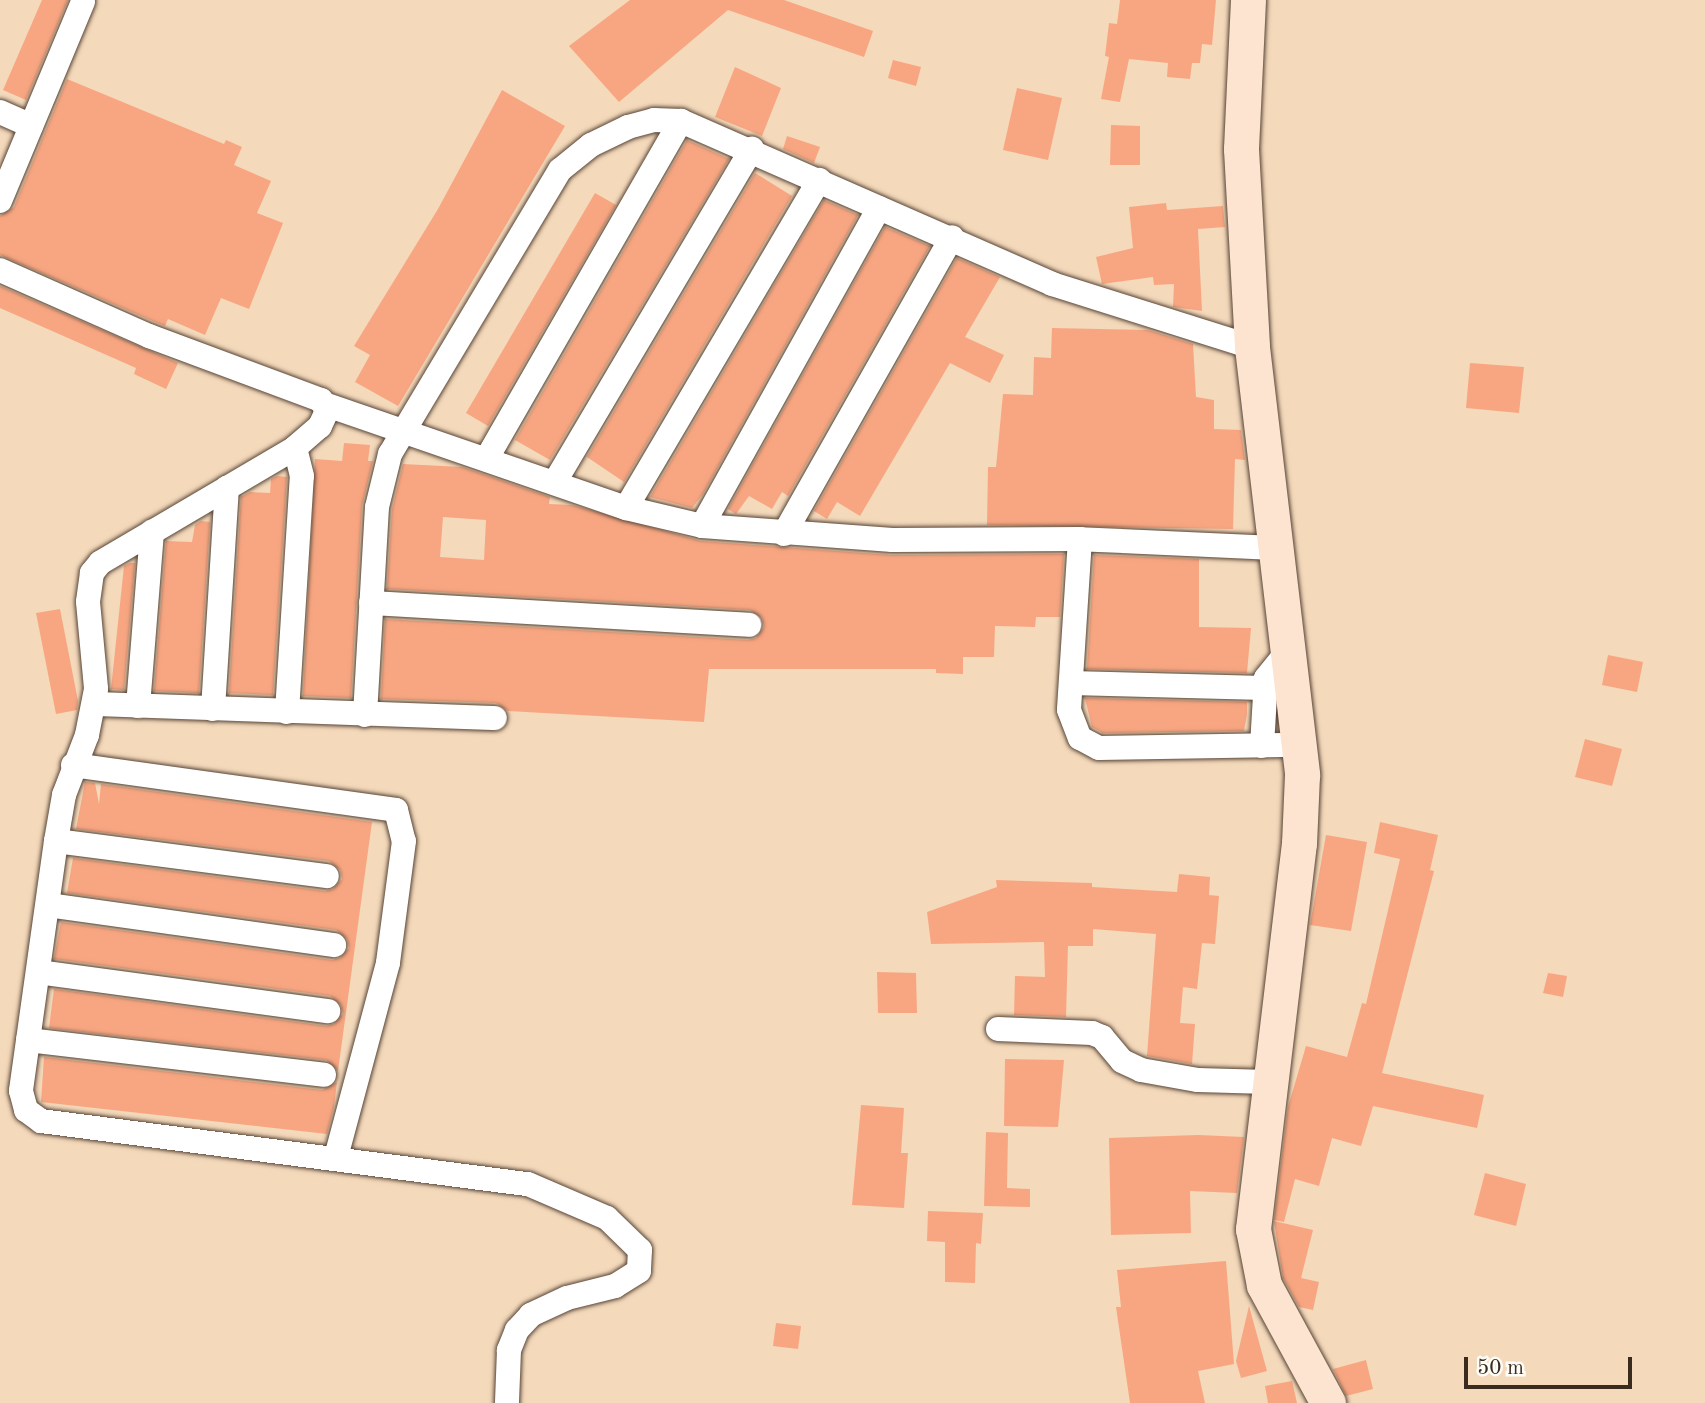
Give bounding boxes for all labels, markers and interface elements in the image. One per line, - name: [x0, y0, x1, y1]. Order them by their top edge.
- scale bar: [1467, 1344, 1635, 1388]
- text: 50 m: [1477, 1358, 1524, 1379]

